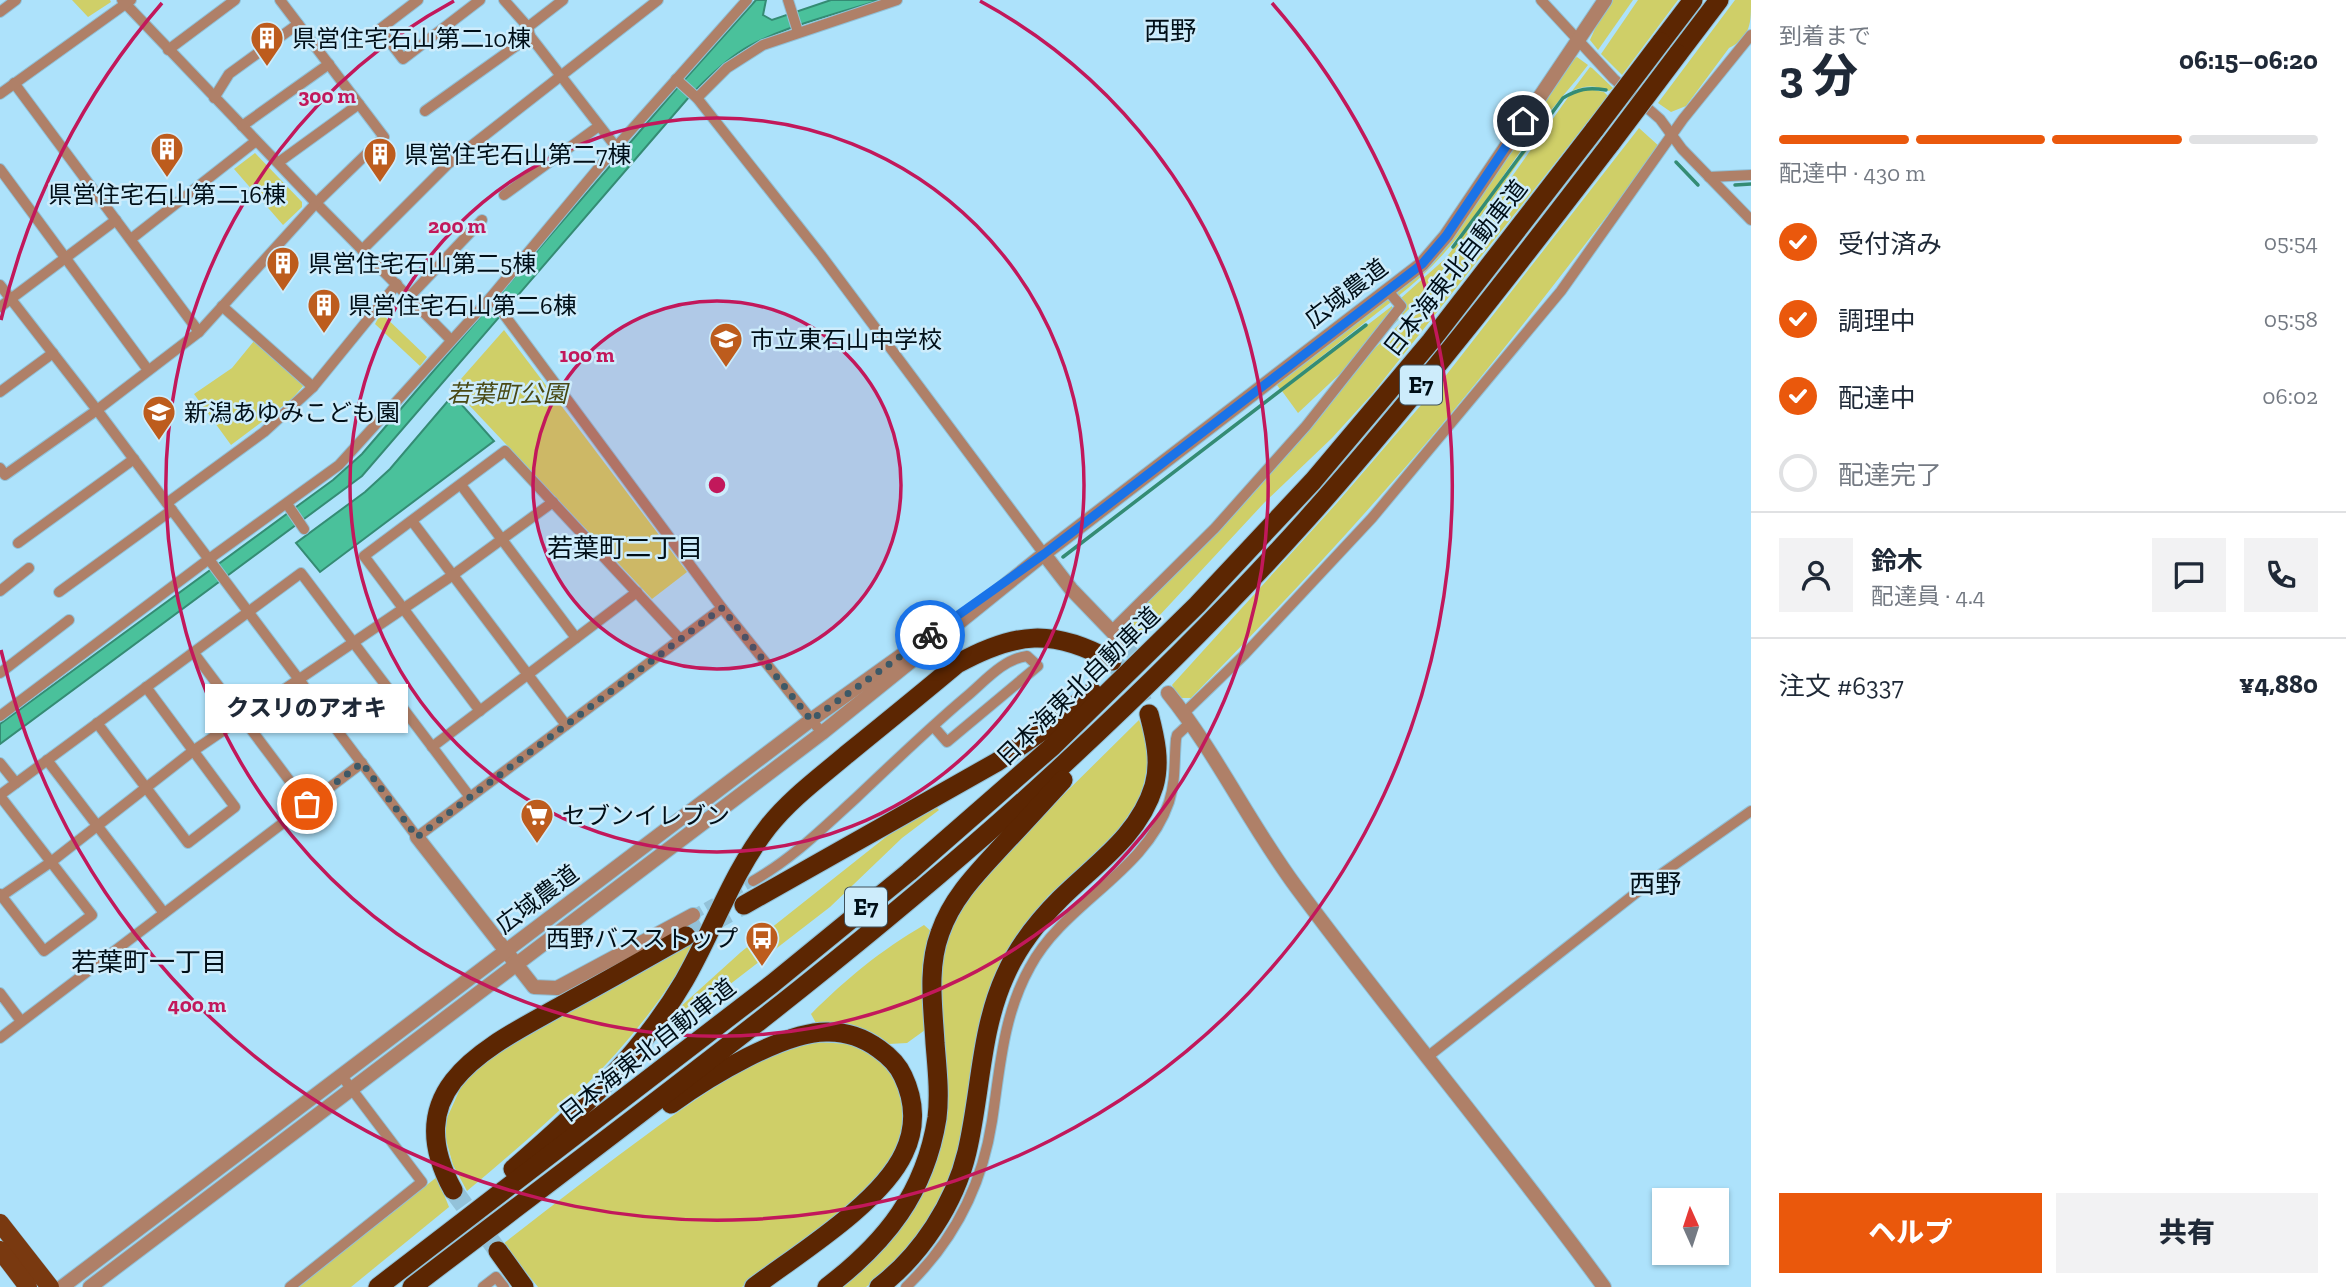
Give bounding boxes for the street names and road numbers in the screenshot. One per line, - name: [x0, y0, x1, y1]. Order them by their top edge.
- street label: 日本海東北自動車道: [1377, 174, 1533, 362]
- street label: 広域農道: [1299, 253, 1393, 333]
- road number: E7: [1400, 366, 1442, 404]
- street label: 日本海東北自動車道: [990, 601, 1166, 771]
- street label: 広域農道: [490, 859, 584, 939]
- road number: E7: [845, 888, 887, 926]
- street label: 日本海東北自動車道: [553, 972, 741, 1128]

